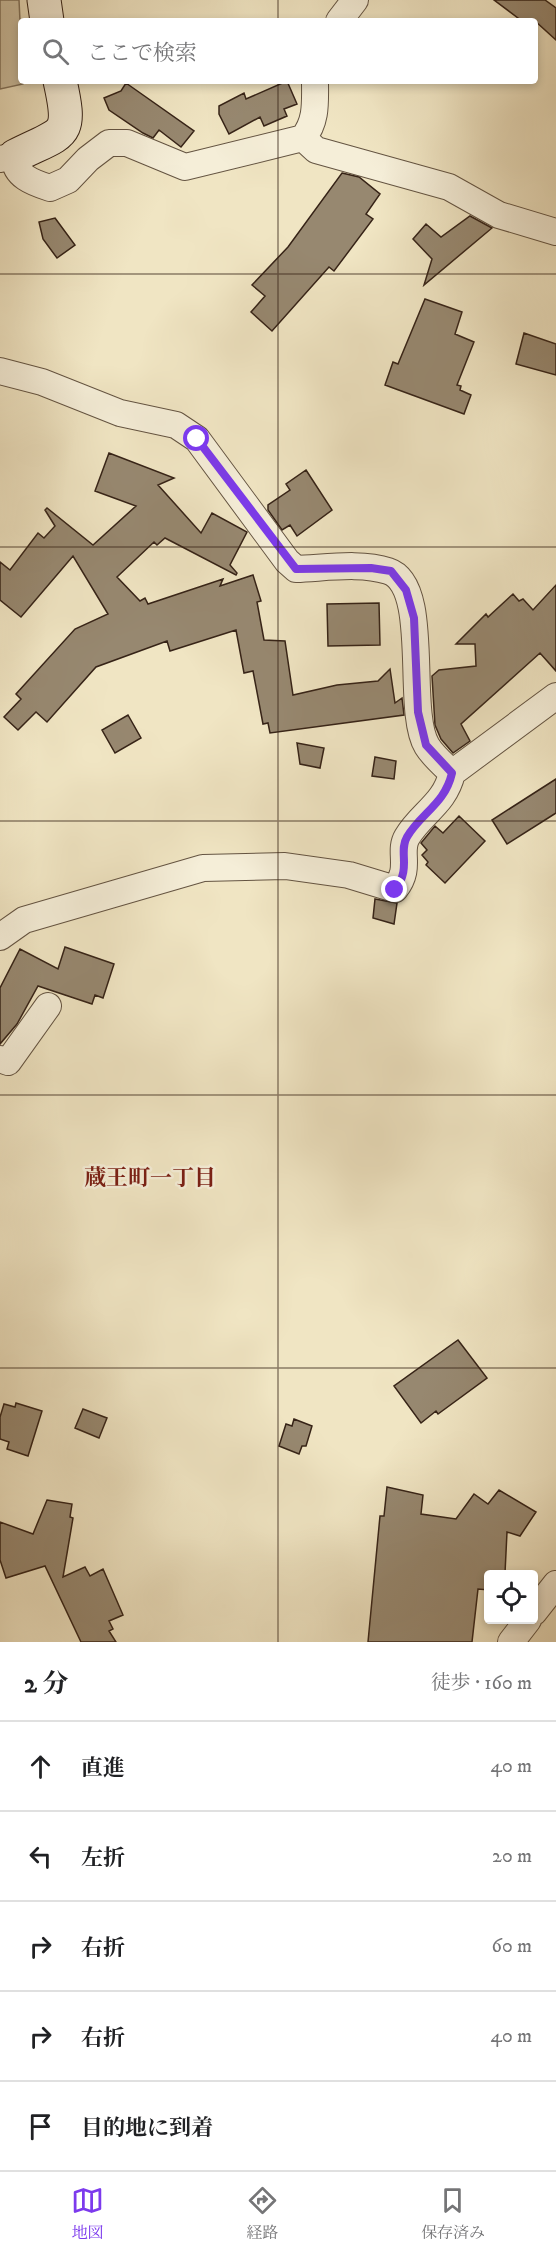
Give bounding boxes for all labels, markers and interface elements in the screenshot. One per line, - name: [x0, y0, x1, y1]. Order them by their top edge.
- search box: [18, 18, 538, 84]
- icon: search: [39, 35, 72, 68]
- text: ここで検索: [87, 40, 197, 67]
- route start: [183, 425, 209, 451]
- route end: [381, 876, 407, 902]
- district label: 蔵王町一丁目: [84, 1165, 216, 1192]
- map controls: [484, 1570, 538, 1624]
- button: locate: [484, 1570, 538, 1624]
- text: 2 分: [24, 1668, 68, 1701]
- text: 徒歩 · 160 m: [431, 1671, 532, 1696]
- icon: ahead: [24, 1750, 57, 1783]
- text: 40 m: [490, 1754, 532, 1779]
- text: 直進: [81, 1755, 125, 1782]
- icon: left: [24, 1840, 57, 1873]
- text: 20 m: [492, 1844, 532, 1869]
- text: 左折: [81, 1845, 125, 1872]
- icon: right: [24, 1930, 57, 1963]
- text: 60 m: [492, 1934, 532, 1959]
- text: 右折: [81, 1935, 125, 1962]
- icon: right: [24, 2020, 57, 2053]
- text: 40 m: [490, 2024, 532, 2049]
- text: 右折: [81, 2025, 125, 2052]
- icon: arrive: [24, 2110, 57, 2143]
- text: 目的地に到着: [81, 2115, 213, 2142]
- tab: 地図: [71, 2184, 104, 2243]
- tab: 経路: [246, 2184, 279, 2243]
- tab: 保存済み: [421, 2184, 485, 2243]

